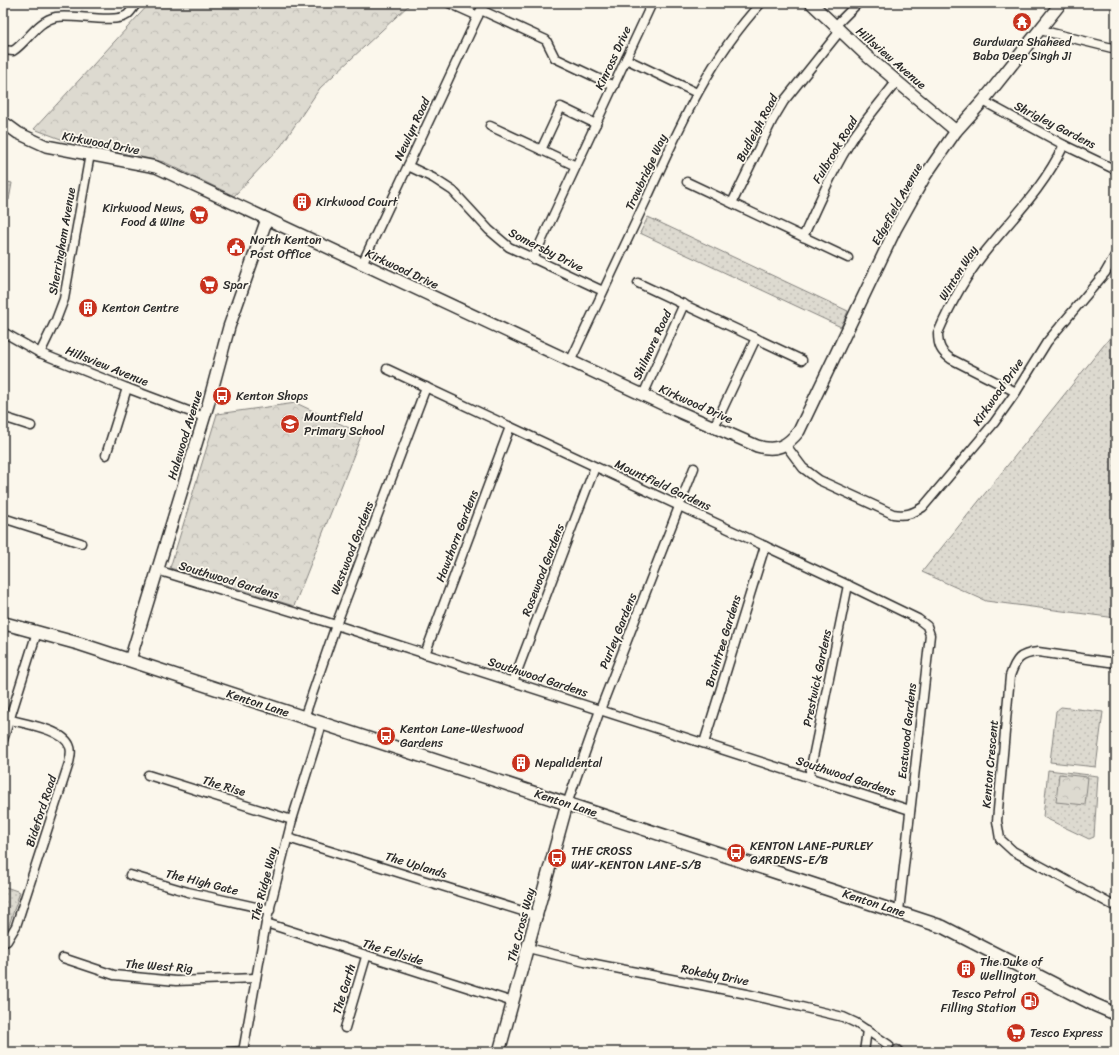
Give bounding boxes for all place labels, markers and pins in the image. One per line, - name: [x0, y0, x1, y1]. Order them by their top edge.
- temple icon: Gurdwara Shaheed Baba Deep Singh Ji: [1011, 11, 1033, 33]
- place label: Gurdwara Shaheed Baba Deep Singh Ji: [973, 31, 1073, 67]
- building icon: Kirkwood Court: [291, 191, 313, 213]
- place label: Kirkwood Court: [316, 191, 399, 213]
- place label: Kirkwood News, Food & Wine: [102, 197, 185, 233]
- supermarket icon: Kirkwood News, Food & Wine: [188, 204, 210, 226]
- place label: North Kenton Post Office: [250, 229, 322, 265]
- public building icon: North Kenton Post Office: [225, 236, 247, 258]
- supermarket icon: Spar: [198, 274, 220, 296]
- place label: Spar: [223, 274, 249, 296]
- building icon: Kenton Centre: [77, 297, 99, 319]
- place label: Kenton Centre: [102, 297, 179, 319]
- bus stop icon: Kenton Shops: [211, 385, 233, 407]
- place label: Kenton Shops: [236, 385, 308, 407]
- place label: Mountfield Primary School: [304, 406, 385, 442]
- school or university icon: Mountfield Primary School: [279, 413, 301, 435]
- place label: Kenton Lane-Westwood Gardens: [400, 718, 524, 754]
- bus stop icon: Kenton Lane-Westwood Gardens: [375, 725, 397, 747]
- building icon: Nepalidental: [510, 752, 532, 774]
- place label: Nepalidental: [535, 752, 603, 774]
- place label: KENTON LANE-PURLEY GARDENS-E/B: [750, 835, 874, 871]
- place label: THE CROSS WAY-KENTON LANE-S/B: [571, 840, 702, 876]
- bus stop icon: KENTON LANE-PURLEY GARDENS-E/B: [725, 842, 747, 864]
- bus stop icon: THE CROSS WAY-KENTON LANE-S/B: [546, 847, 568, 869]
- place label: The Duke of Wellington: [980, 951, 1044, 987]
- building icon: The Duke of Wellington: [955, 958, 977, 980]
- place label: Tesco Petrol Filling Station: [941, 983, 1017, 1019]
- fuel station icon: Tesco Petrol Filling Station: [1019, 990, 1041, 1012]
- supermarket icon: Tesco Express: [1005, 1022, 1027, 1044]
- place label: Tesco Express: [1030, 1022, 1103, 1044]

